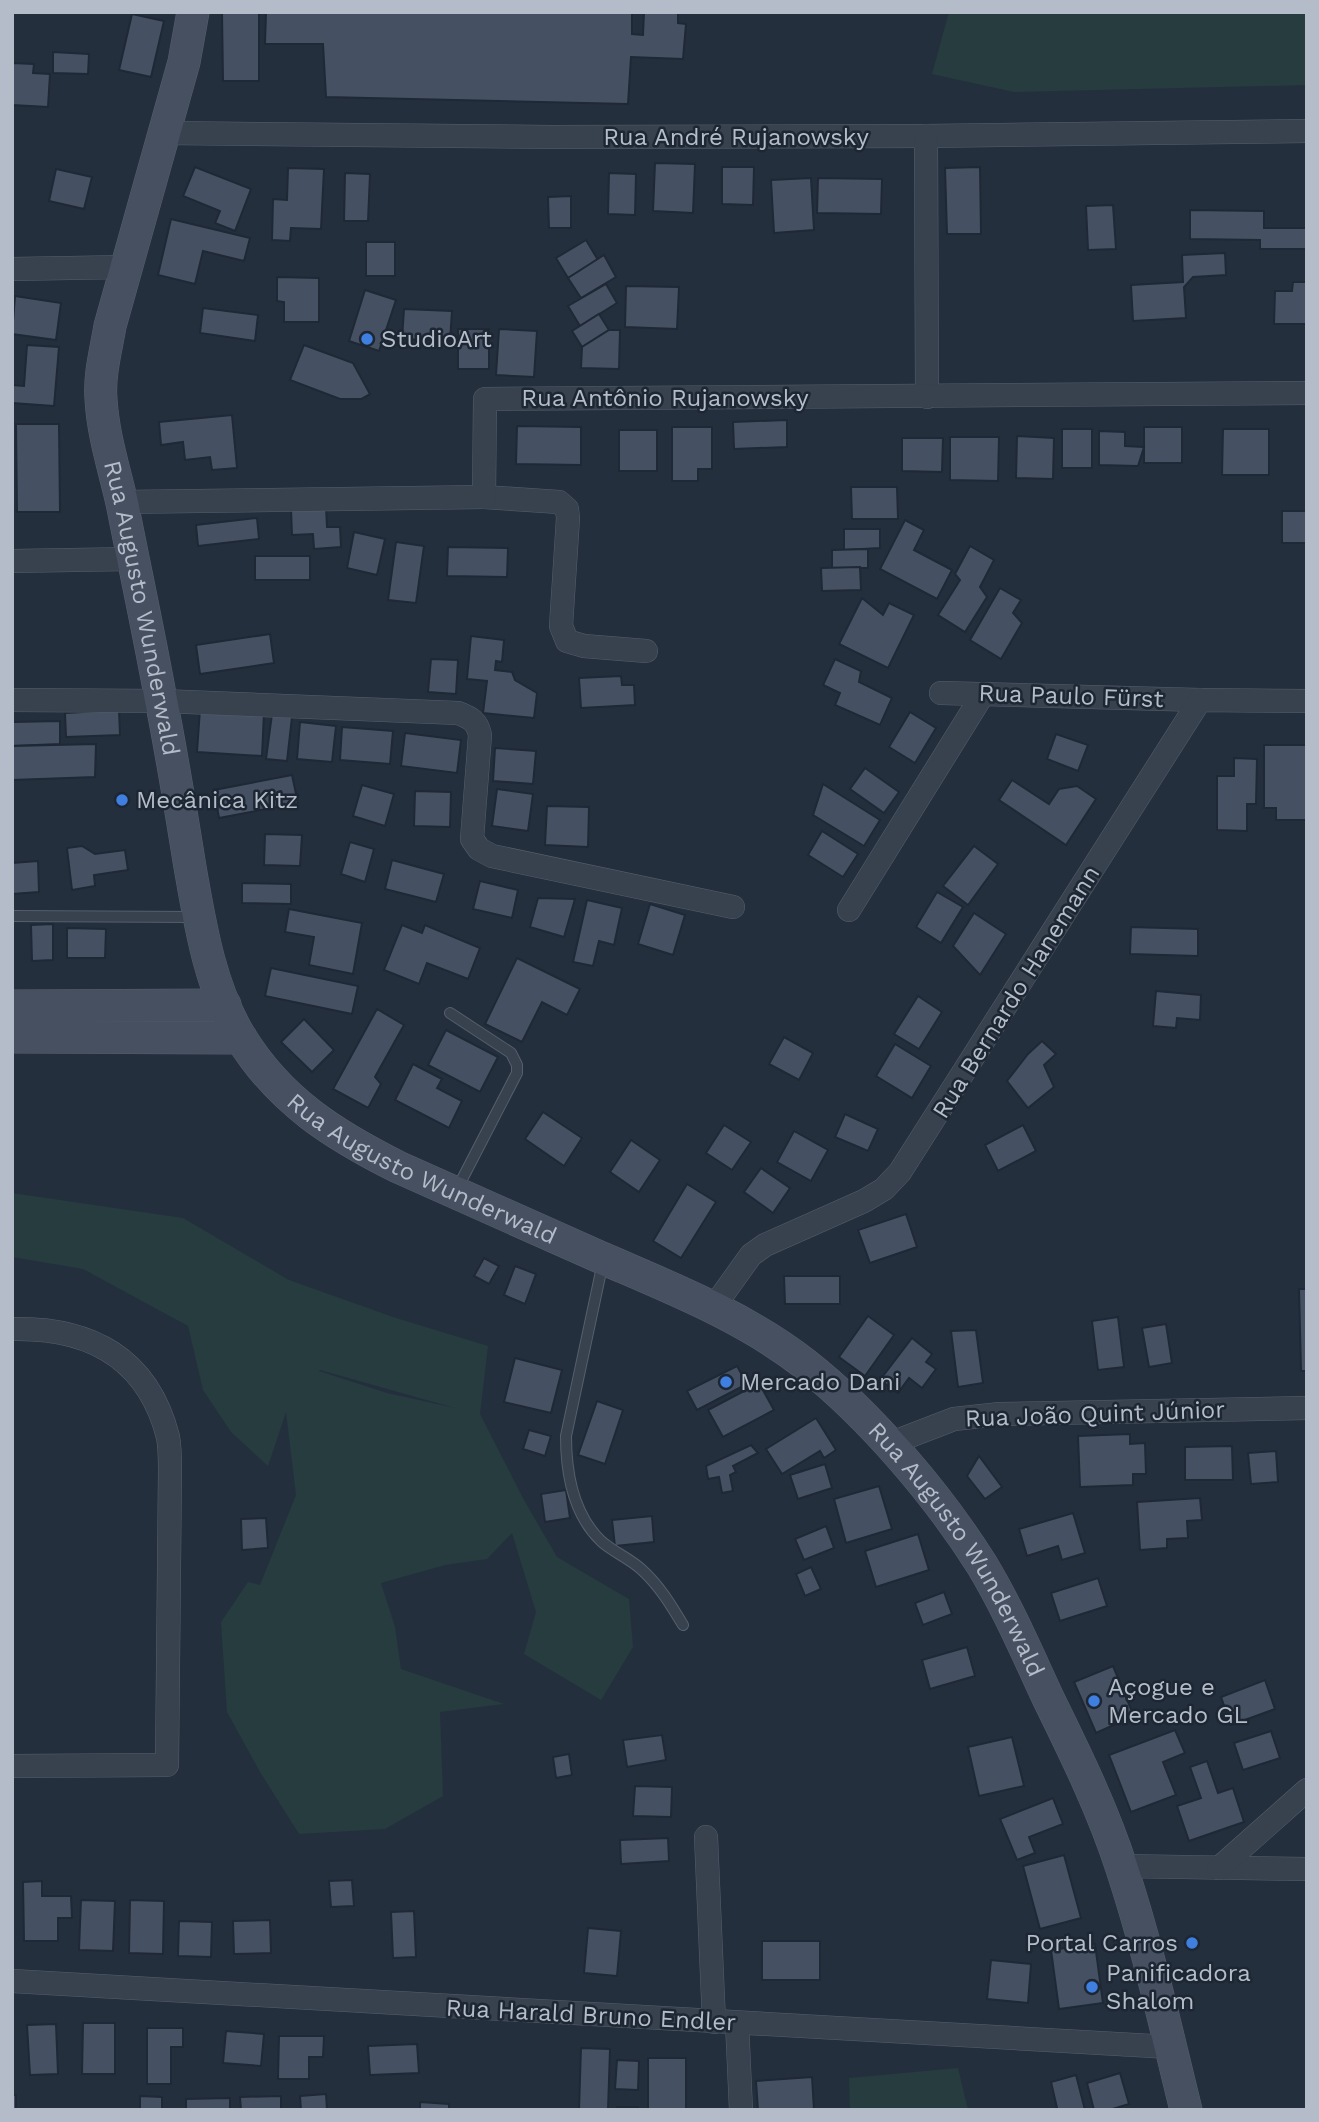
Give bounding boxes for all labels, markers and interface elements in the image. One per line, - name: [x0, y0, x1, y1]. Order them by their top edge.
- street label: Rua André Rujanowsky: [603, 123, 869, 151]
- place label: StudioArt: [381, 325, 492, 353]
- marker: StudioArt: [359, 331, 375, 347]
- street label: Rua Antônio Rujanowsky: [521, 384, 809, 412]
- street label: Rua Augusto Wunderwald: [98, 458, 185, 758]
- street label: Rua Paulo Fürst: [978, 679, 1164, 713]
- place label: Mecânica Kitz: [136, 786, 298, 814]
- marker: Mecânica Kitz: [114, 792, 130, 808]
- street label: Rua Bernardo Hanemann: [927, 861, 1105, 1123]
- street label: Rua Augusto Wunderwald: [281, 1087, 561, 1250]
- place label: Mercado Dani: [740, 1368, 900, 1396]
- marker: Mercado Dani: [718, 1374, 734, 1390]
- street label: Rua João Quint Júnior: [964, 1395, 1226, 1433]
- street label: Rua Augusto Wunderwald: [862, 1416, 1050, 1681]
- place label: Açogue e Mercado GL: [1108, 1673, 1248, 1729]
- marker: Açogue e Mercado GL: [1086, 1693, 1102, 1709]
- place label: Portal Carros: [1025, 1929, 1178, 1957]
- marker: Portal Carros: [1184, 1935, 1200, 1951]
- place label: Panificadora Shalom: [1106, 1959, 1251, 2015]
- marker: Panificadora Shalom: [1084, 1979, 1100, 1995]
- street label: Rua Harald Bruno Endler: [445, 1993, 737, 2037]

